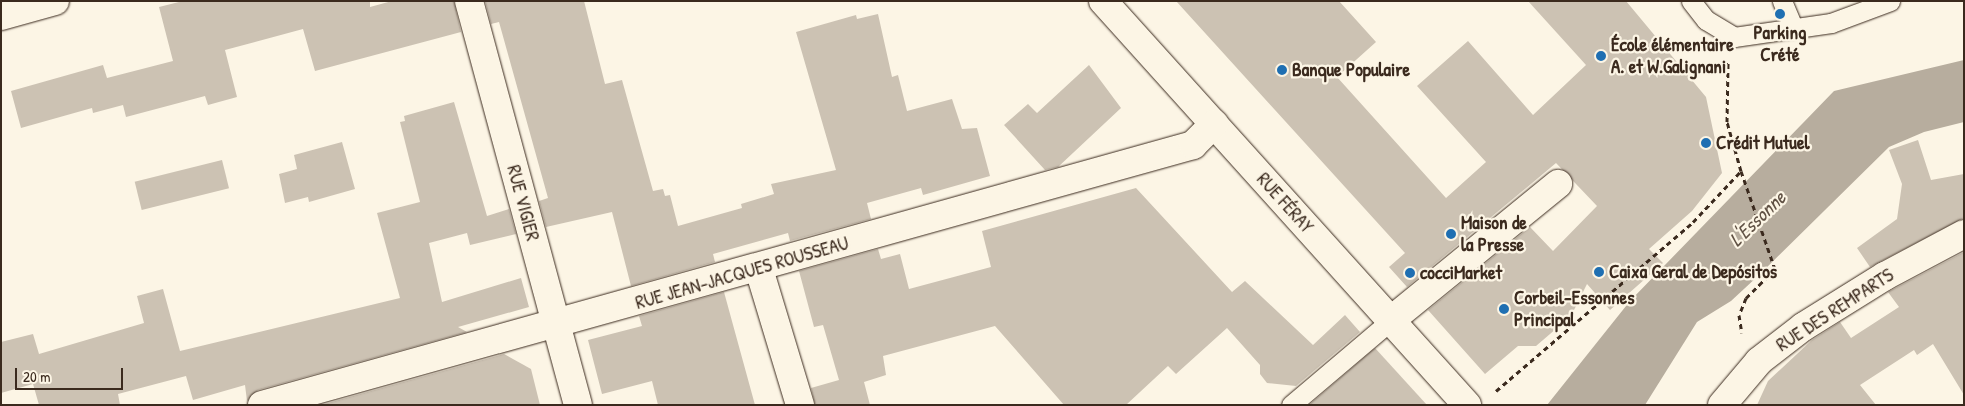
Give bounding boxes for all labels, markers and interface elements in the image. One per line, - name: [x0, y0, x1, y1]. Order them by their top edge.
- marker: Parking Crété: [1774, 8, 1786, 20]
- place label: Parking Crété: [1753, 22, 1807, 66]
- place label: École élémentaire A. et W.Galignani: [1611, 34, 1734, 78]
- marker: École élémentaire A. et W.Galignani: [1595, 50, 1607, 62]
- place label: Banque Populaire: [1292, 59, 1410, 81]
- marker: Banque Populaire: [1276, 64, 1288, 76]
- place label: Crédit Mutuel: [1716, 132, 1810, 154]
- marker: Crédit Mutuel: [1700, 137, 1712, 149]
- street label: RUE VIGIER: [502, 163, 544, 243]
- street label: RUE FÉRAY: [1252, 168, 1318, 238]
- water label: L'Essonne: [1724, 185, 1790, 251]
- place label: Maison de la Presse: [1461, 212, 1527, 256]
- marker: Maison de la Presse: [1445, 228, 1457, 240]
- street label: RUE JEAN-JACQUES ROUSSEAU: [633, 232, 851, 314]
- place label: Caixa Geral de Depósitos: [1609, 261, 1777, 283]
- place label: cocciMarket: [1420, 262, 1502, 284]
- street label: RUE DES REMPARTS: [1772, 264, 1898, 356]
- marker: Caixa Geral de Depósitos: [1593, 266, 1605, 278]
- marker: cocciMarket: [1404, 267, 1416, 279]
- place label: Corbeil-Essonnes Principal: [1514, 287, 1634, 331]
- marker: Corbeil-Essonnes Principal: [1498, 303, 1510, 315]
- scale bar: [18, 358, 125, 390]
- text: 20 m: [23, 366, 50, 387]

